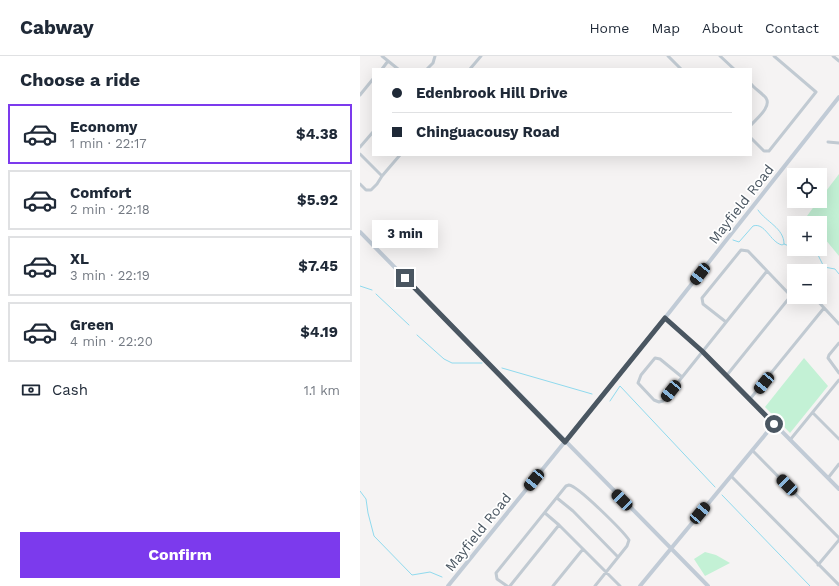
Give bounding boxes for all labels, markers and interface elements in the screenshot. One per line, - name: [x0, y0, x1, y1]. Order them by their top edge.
- text: Cabway: [20, 16, 94, 39]
- text: Home: [589, 20, 629, 36]
- text: Map: [651, 20, 680, 36]
- text: About: [702, 20, 743, 36]
- text: Contact: [765, 20, 819, 36]
- text: Choose a ride: [20, 69, 140, 90]
- text: Edenbrook Hill Drive: [416, 84, 568, 102]
- icon: car: [22, 116, 58, 152]
- text: Economy: [70, 118, 137, 136]
- text: Chinguacousy Road: [416, 123, 560, 141]
- text: $4.38: [296, 125, 338, 143]
- text: 1 min · 22:17: [70, 136, 147, 151]
- street label: Mayfield Road: [705, 161, 777, 247]
- map controls: [787, 168, 827, 304]
- button: locate: [787, 168, 827, 208]
- icon: car: [22, 182, 58, 218]
- text: Comfort: [70, 184, 131, 202]
- text: $5.92: [297, 191, 338, 209]
- text: 2 min · 22:18: [70, 202, 150, 217]
- button: +: [787, 216, 827, 256]
- callout: 3 min: [372, 220, 438, 248]
- text: 3 min: [387, 226, 423, 241]
- icon: car: [22, 248, 58, 284]
- text: XL: [70, 250, 89, 268]
- text: $7.45: [298, 257, 338, 275]
- car: [688, 261, 712, 287]
- button: −: [787, 264, 827, 304]
- text: 3 min · 22:19: [70, 268, 150, 283]
- route end: [396, 269, 414, 287]
- icon: car: [22, 314, 58, 350]
- text: Green: [70, 316, 114, 334]
- text: $4.19: [300, 323, 338, 341]
- text: 4 min · 22:20: [70, 334, 153, 349]
- car: [752, 370, 776, 396]
- car: [659, 378, 683, 404]
- icon: cash: [20, 379, 42, 401]
- text: Cash: [52, 381, 88, 399]
- text: 1.1 km: [304, 383, 340, 398]
- route start: [765, 415, 783, 433]
- car: [522, 467, 546, 493]
- car: [774, 472, 800, 498]
- car: [609, 487, 635, 513]
- street label: Mayfield Road: [442, 490, 514, 574]
- car: [688, 500, 712, 526]
- button: Confirm: [20, 532, 340, 578]

